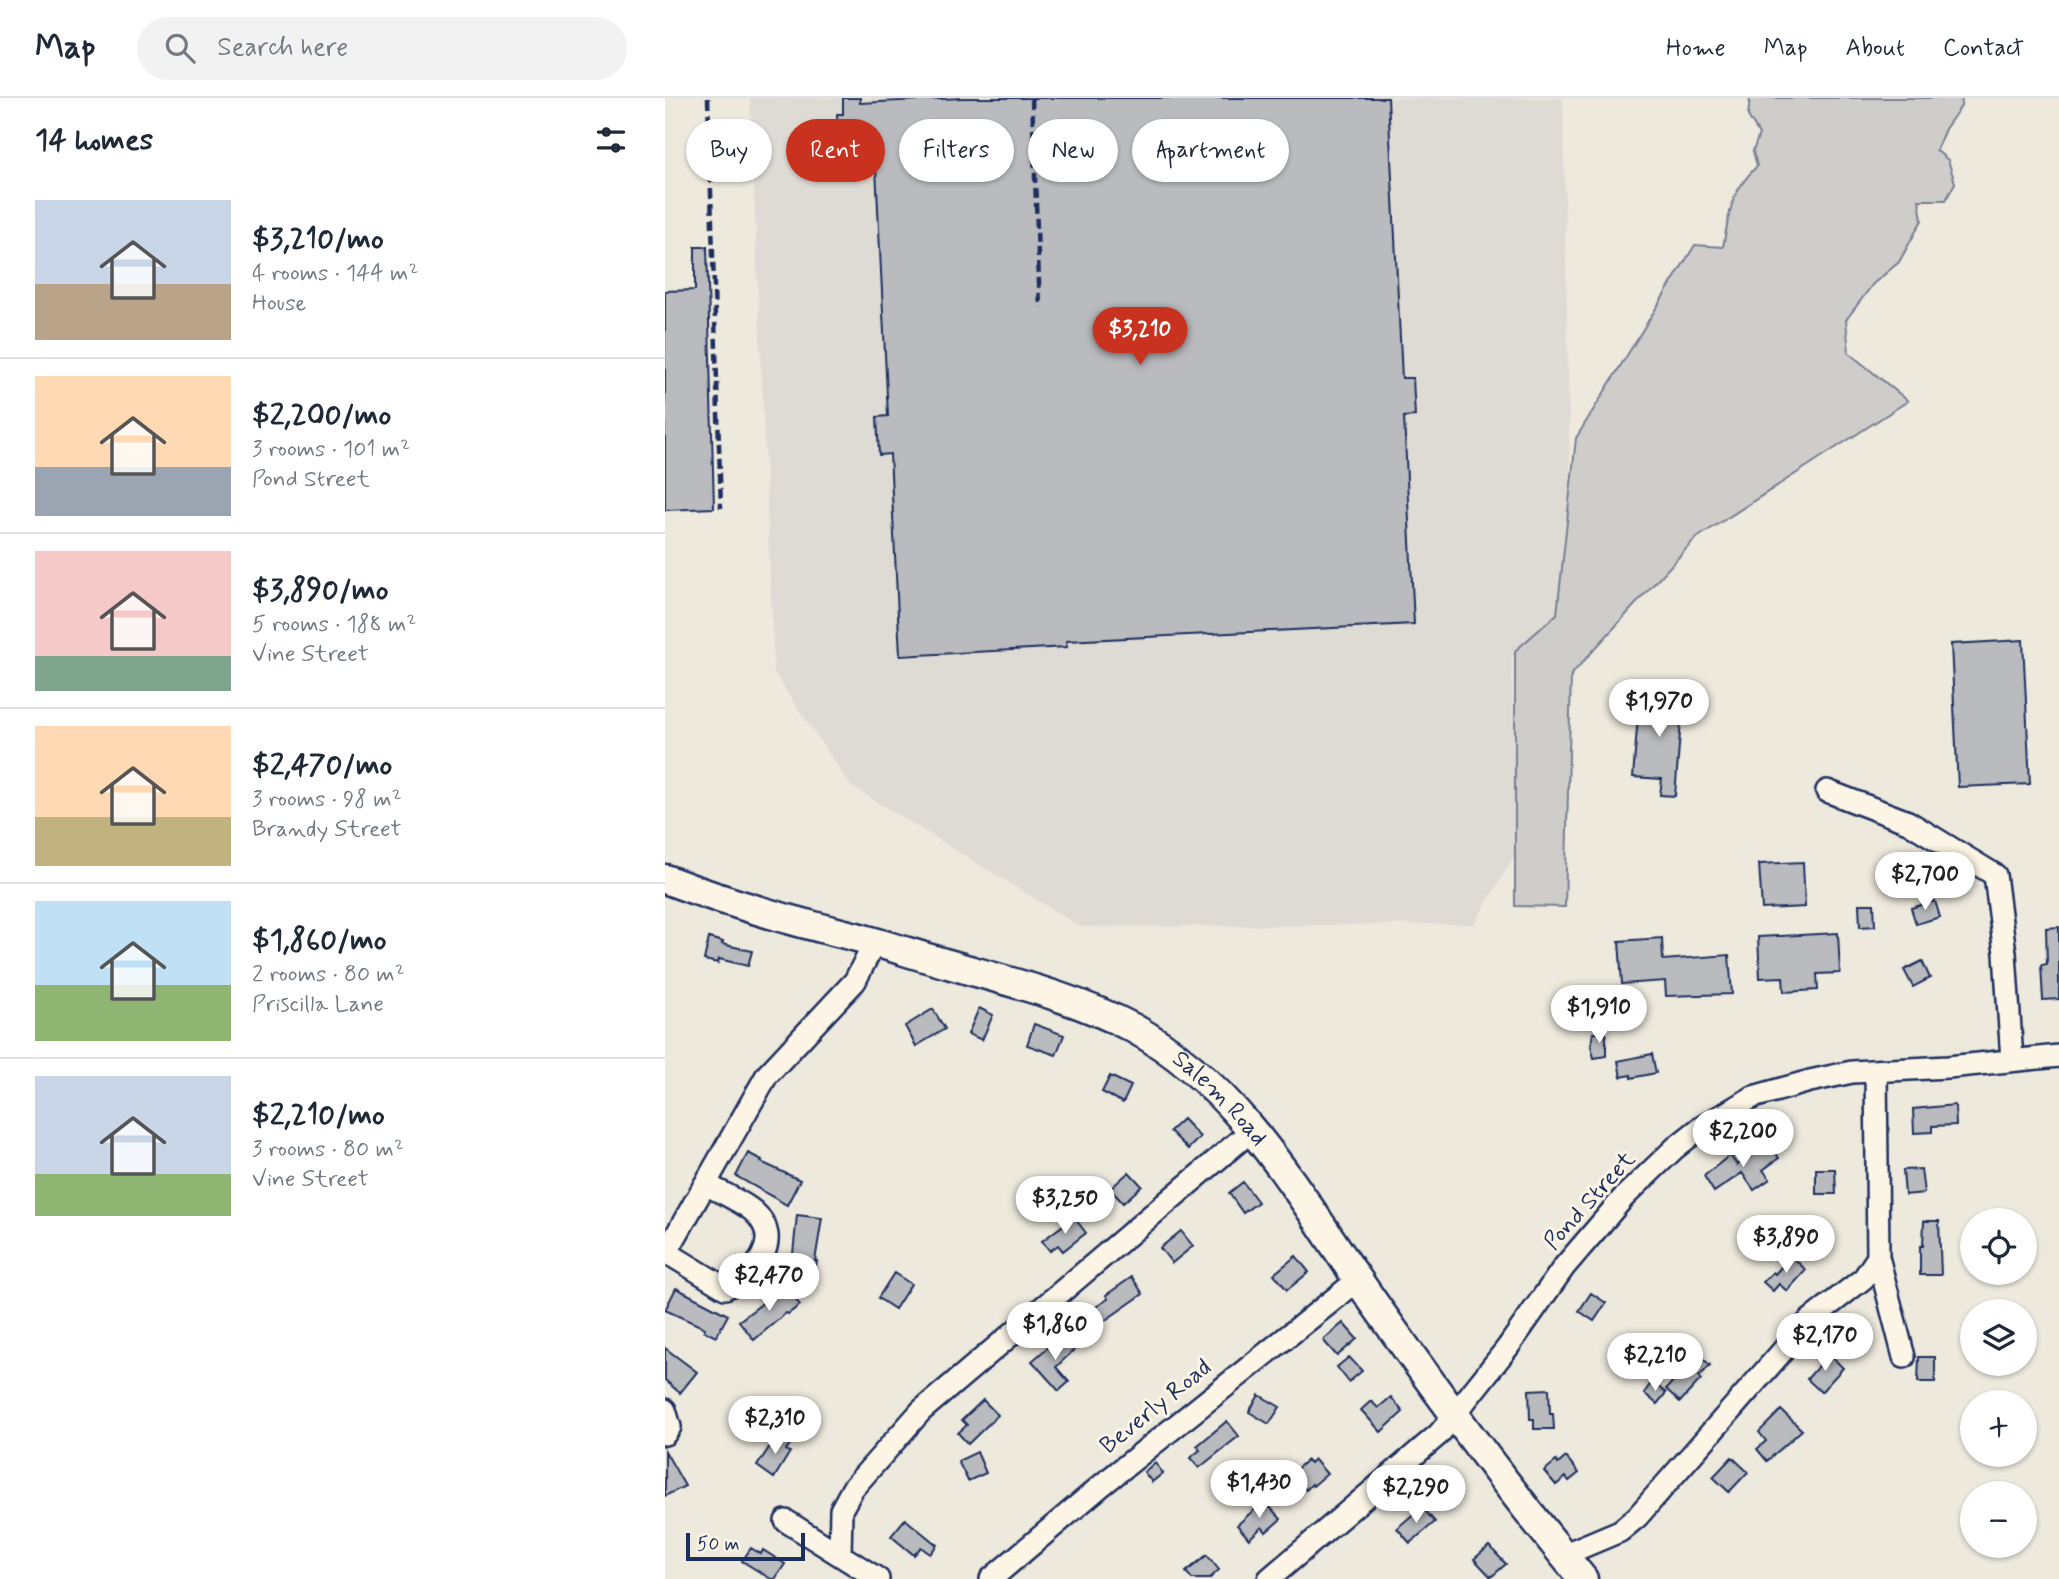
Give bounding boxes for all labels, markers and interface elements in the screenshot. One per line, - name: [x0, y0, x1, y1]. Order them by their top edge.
- search box: [137, 17, 627, 80]
- text: Map: [35, 26, 95, 70]
- icon: search: [161, 29, 199, 67]
- text: Search here: [217, 31, 348, 65]
- text: Home: [1666, 33, 1726, 64]
- text: Map: [1764, 33, 1808, 64]
- text: About: [1846, 33, 1905, 64]
- text: Contact: [1943, 33, 2024, 64]
- chip: Buy: [686, 119, 772, 182]
- chip: Rent: [786, 119, 885, 182]
- chip: Filters: [899, 119, 1014, 182]
- chip: New: [1028, 119, 1118, 182]
- chip: Apartment: [1132, 119, 1289, 182]
- text: 14 homes: [35, 121, 153, 160]
- icon: filters: [592, 121, 630, 159]
- text: $3,210/mo: [252, 220, 384, 259]
- icon: home: [91, 228, 175, 312]
- text: 4 rooms · 144 m²: [252, 259, 419, 289]
- text: House: [252, 289, 306, 319]
- pin: $3,210: [1083, 308, 1197, 367]
- text: $3,210: [1109, 315, 1171, 345]
- text: $2,200/mo: [252, 396, 391, 435]
- icon: home: [91, 404, 175, 488]
- text: 3 rooms · 101 m²: [252, 435, 410, 465]
- text: Pond Street: [252, 465, 370, 495]
- text: $3,890/mo: [252, 571, 388, 610]
- icon: home: [91, 579, 175, 663]
- text: 5 rooms · 188 m²: [252, 610, 416, 640]
- text: Vine Street: [252, 640, 369, 670]
- pin: $1,970: [1602, 680, 1716, 739]
- text: $1,970: [1625, 687, 1693, 717]
- text: $2,470/mo: [252, 746, 392, 785]
- icon: home: [91, 754, 175, 838]
- text: 3 rooms · 98 m²: [252, 785, 402, 815]
- text: Brandy Street: [252, 815, 401, 845]
- pin: $2,700: [1868, 852, 1982, 912]
- text: $2,700: [1891, 860, 1959, 890]
- text: $1,860/mo: [252, 921, 387, 960]
- icon: home: [91, 929, 175, 1013]
- text: 2 rooms · 80 m²: [252, 960, 405, 990]
- pin: $1,910: [1542, 986, 1656, 1045]
- text: Priscilla Lane: [252, 990, 384, 1020]
- text: $1,910: [1567, 993, 1631, 1023]
- street label: Salem Road: [1166, 1043, 1274, 1152]
- text: $2,210/mo: [252, 1096, 385, 1135]
- icon: home: [91, 1104, 175, 1188]
- pin: $2,200: [1686, 1110, 1800, 1169]
- text: $2,200: [1709, 1117, 1777, 1147]
- text: 3 rooms · 80 m²: [252, 1135, 404, 1165]
- street label: Pond Street: [1537, 1145, 1643, 1257]
- text: Vine Street: [252, 1165, 369, 1195]
- pin: $3,250: [1008, 1176, 1122, 1236]
- text: $3,250: [1032, 1184, 1098, 1214]
- map controls: [1960, 1208, 2037, 1558]
- button: locate: [1960, 1208, 2037, 1285]
- pin: $3,890: [1729, 1216, 1843, 1275]
- text: $3,890: [1753, 1223, 1819, 1253]
- pin: $2,470: [712, 1254, 826, 1313]
- text: $2,470: [734, 1261, 804, 1291]
- button: layers: [1960, 1299, 2037, 1376]
- pin: $1,860: [998, 1302, 1112, 1362]
- text: $1,860: [1022, 1310, 1088, 1340]
- pin: $2,170: [1768, 1314, 1882, 1373]
- text: $2,170: [1792, 1321, 1858, 1351]
- pin: $2,210: [1598, 1334, 1712, 1393]
- text: $2,210: [1623, 1341, 1687, 1371]
- street label: Beverly Road: [1094, 1353, 1218, 1461]
- button: +: [1960, 1390, 2037, 1467]
- pin: $2,310: [718, 1396, 832, 1456]
- text: $2,310: [744, 1404, 806, 1434]
- pin: $1,430: [1202, 1460, 1316, 1520]
- pin: $2,290: [1359, 1466, 1473, 1525]
- text: $1,430: [1227, 1468, 1292, 1498]
- text: $2,290: [1383, 1473, 1449, 1503]
- button: −: [1960, 1481, 2037, 1558]
- scale bar: [686, 1530, 805, 1562]
- text: 50 m: [697, 1532, 740, 1557]

